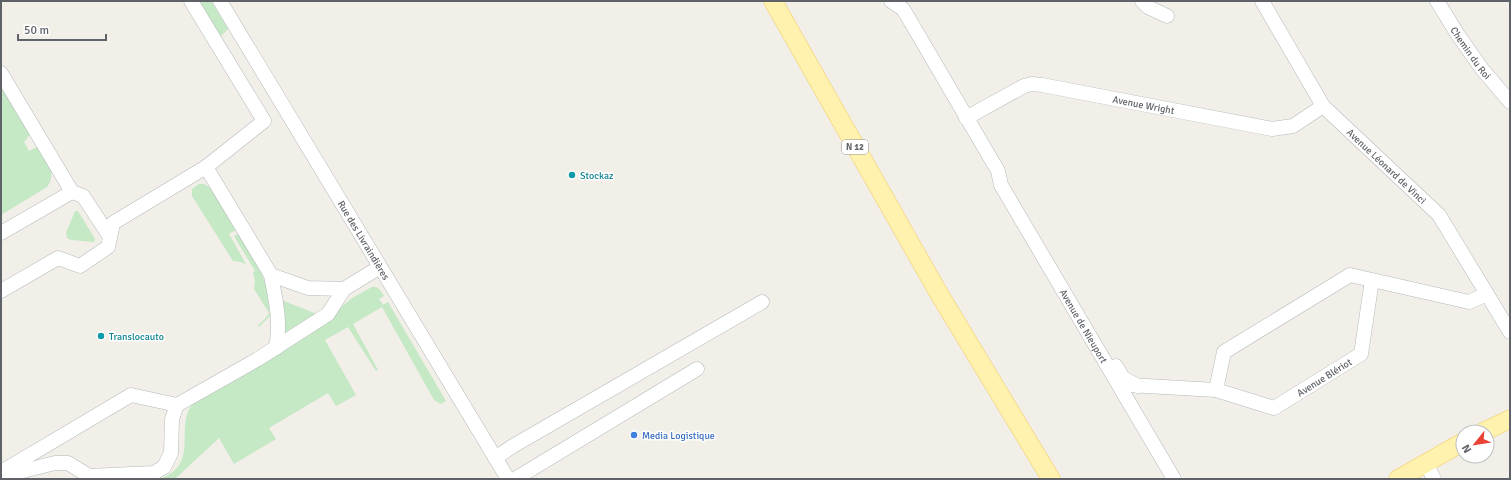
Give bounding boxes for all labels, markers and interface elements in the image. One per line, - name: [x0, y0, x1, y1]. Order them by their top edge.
- scale bar: [18, 16, 106, 42]
- text: 50 m: [24, 23, 49, 38]
- street label: Chemin du Roi: [1447, 25, 1493, 82]
- street label: Avenue Wright: [1112, 94, 1176, 117]
- street label: Avenue Léonard de Vinci: [1344, 127, 1428, 207]
- road number: N 12: [842, 140, 868, 154]
- marker: Stockaz: [567, 170, 577, 180]
- place label: Stockaz: [580, 170, 614, 182]
- street label: Rue des Livraindières: [335, 199, 392, 283]
- street label: Avenue de Nieuport: [1057, 287, 1110, 366]
- marker: Translocauto: [96, 331, 106, 341]
- place label: Translocauto: [109, 331, 164, 343]
- street label: Avenue Blériot: [1295, 356, 1355, 400]
- north arrow: [1455, 424, 1495, 464]
- marker: Media Logistique: [629, 430, 639, 440]
- place label: Media Logistique: [642, 430, 715, 442]
- text: N: [1459, 442, 1474, 455]

